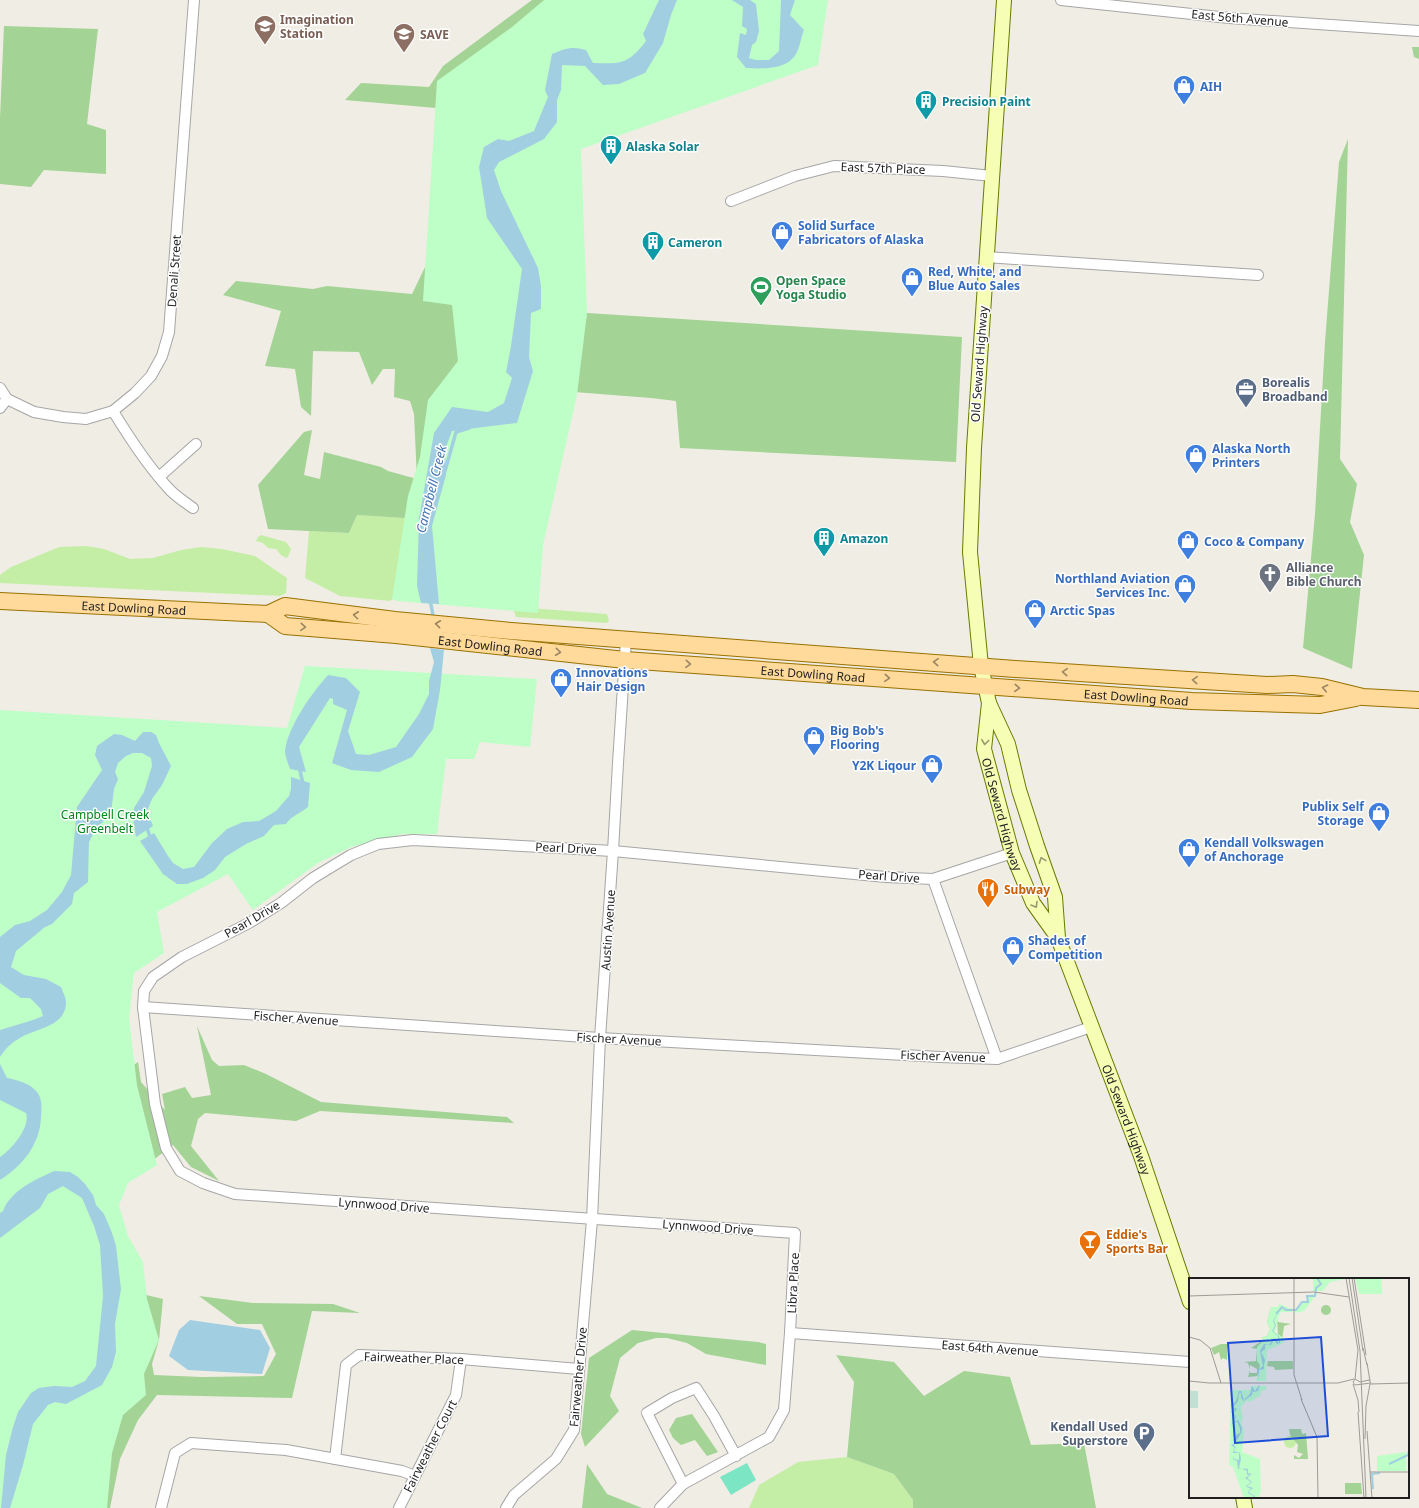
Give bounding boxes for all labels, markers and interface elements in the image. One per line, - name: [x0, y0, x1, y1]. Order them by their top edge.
- street label: East 56th Avenue: [1191, 5, 1289, 31]
- place label: Imagination Station: [280, 11, 354, 42]
- school or university icon: Imagination Station: [252, 13, 278, 46]
- school or university icon: SAVE: [391, 21, 417, 54]
- place label: SAVE: [420, 26, 449, 43]
- shop icon: AIH: [1171, 73, 1197, 106]
- place label: AIH: [1200, 78, 1222, 95]
- building icon: Precision Paint: [913, 88, 939, 121]
- place label: Precision Paint: [942, 93, 1031, 110]
- building icon: Alaska Solar: [598, 133, 624, 166]
- place label: Alaska Solar: [626, 138, 700, 155]
- street label: East 57th Place: [840, 158, 926, 178]
- place label: Solid Surface Fabricators of Alaska: [798, 217, 924, 248]
- shop icon: Solid Surface Fabricators of Alaska: [769, 219, 795, 252]
- building icon: Cameron: [640, 229, 666, 262]
- street label: Denali Street: [163, 234, 185, 308]
- place label: Cameron: [668, 234, 722, 251]
- place label: Red, White, and Blue Auto Sales: [928, 263, 1022, 294]
- shop icon: Red, White, and Blue Auto Sales: [899, 265, 925, 298]
- place label: Open Space Yoga Studio: [776, 272, 847, 303]
- sports icon: Open Space Yoga Studio: [748, 274, 774, 307]
- street label: Old Seward Highway: [966, 304, 992, 423]
- place label: Borealis Broadband: [1262, 374, 1328, 405]
- office icon: Borealis Broadband: [1233, 376, 1259, 409]
- place label: Alaska North Printers: [1212, 440, 1290, 471]
- shop icon: Alaska North Printers: [1183, 442, 1209, 475]
- water label: Campbell Creek: [411, 443, 451, 535]
- building icon: Amazon: [811, 525, 837, 558]
- shop icon: Coco & Company: [1175, 528, 1201, 561]
- place label: Amazon: [840, 530, 888, 547]
- place label: Coco & Company: [1204, 533, 1305, 550]
- place label: Alliance Bible Church: [1286, 559, 1361, 590]
- church icon: Alliance Bible Church: [1257, 561, 1283, 594]
- place label: Northland Aviation Services Inc.: [1055, 570, 1170, 601]
- shop icon: Northland Aviation Services Inc.: [1172, 572, 1198, 605]
- street label: East Dowling Road: [81, 596, 187, 619]
- shop icon: Arctic Spas: [1022, 597, 1048, 630]
- place label: Arctic Spas: [1050, 602, 1115, 619]
- one-way arrow: [353, 611, 359, 620]
- one-way arrow: [435, 620, 441, 629]
- one-way arrow: [300, 623, 306, 632]
- street label: East Dowling Road: [437, 631, 543, 659]
- one-way arrow: [555, 647, 561, 656]
- one-way arrow: [933, 657, 939, 666]
- one-way arrow: [685, 660, 691, 669]
- street label: East Dowling Road: [760, 661, 866, 686]
- place label: Innovations Hair Design: [576, 664, 648, 695]
- shop icon: Innovations Hair Design: [548, 666, 574, 699]
- one-way arrow: [1062, 667, 1068, 676]
- one-way arrow: [884, 674, 890, 683]
- one-way arrow: [1192, 676, 1198, 684]
- one-way arrow: [1014, 683, 1020, 692]
- one-way arrow: [1322, 684, 1328, 693]
- street label: East Dowling Road: [1083, 685, 1189, 709]
- place label: Big Bob's Flooring: [830, 722, 884, 753]
- shop icon: Big Bob's Flooring: [801, 724, 827, 757]
- one-way arrow: [980, 739, 989, 745]
- shop icon: Y2K Liqour: [919, 752, 945, 785]
- street label: Old Seward Highway: [978, 756, 1027, 874]
- place label: Y2K Liqour: [852, 757, 917, 774]
- place label: Publix Self Storage: [1302, 798, 1365, 829]
- shop icon: Publix Self Storage: [1366, 800, 1392, 833]
- park label: Campbell Creek Greenbelt: [61, 806, 150, 837]
- place label: Kendall Volkswagen of Anchorage: [1204, 834, 1324, 865]
- shop icon: Kendall Volkswagen of Anchorage: [1176, 836, 1202, 869]
- street label: Pearl Drive: [535, 838, 597, 858]
- one-way arrow: [1038, 857, 1046, 864]
- street label: Pearl Drive: [858, 865, 921, 887]
- restaurant icon: Subway: [975, 876, 1001, 909]
- place label: Subway: [1004, 881, 1050, 898]
- street label: Austin Avenue: [597, 889, 619, 971]
- street label: Pearl Drive: [221, 896, 283, 942]
- one-way arrow: [1030, 901, 1037, 908]
- place label: Shades of Competition: [1028, 932, 1103, 963]
- shop icon: Shades of Competition: [1000, 934, 1026, 967]
- street label: Fischer Avenue: [253, 1007, 339, 1029]
- street label: Fischer Avenue: [576, 1028, 662, 1050]
- street label: Fischer Avenue: [900, 1046, 986, 1066]
- street label: Old Seward Highway: [1098, 1062, 1155, 1178]
- street label: Lynnwood Drive: [338, 1193, 430, 1217]
- street label: Lynnwood Drive: [662, 1215, 754, 1239]
- place label: Eddie's Sports Bar: [1106, 1226, 1169, 1257]
- bar icon: Eddie's Sports Bar: [1077, 1228, 1103, 1261]
- street label: Libra Place: [783, 1252, 803, 1314]
- inset map: [1189, 1278, 1409, 1498]
- street label: Fairweather Drive: [565, 1326, 591, 1428]
- street label: East 64th Avenue: [941, 1336, 1039, 1360]
- street label: Fairweather Place: [364, 1348, 465, 1368]
- street label: Fairweather Court: [399, 1396, 461, 1495]
- place label: Kendall Used Superstore: [1050, 1418, 1128, 1449]
- parking icon: Kendall Used Superstore: [1131, 1420, 1157, 1453]

